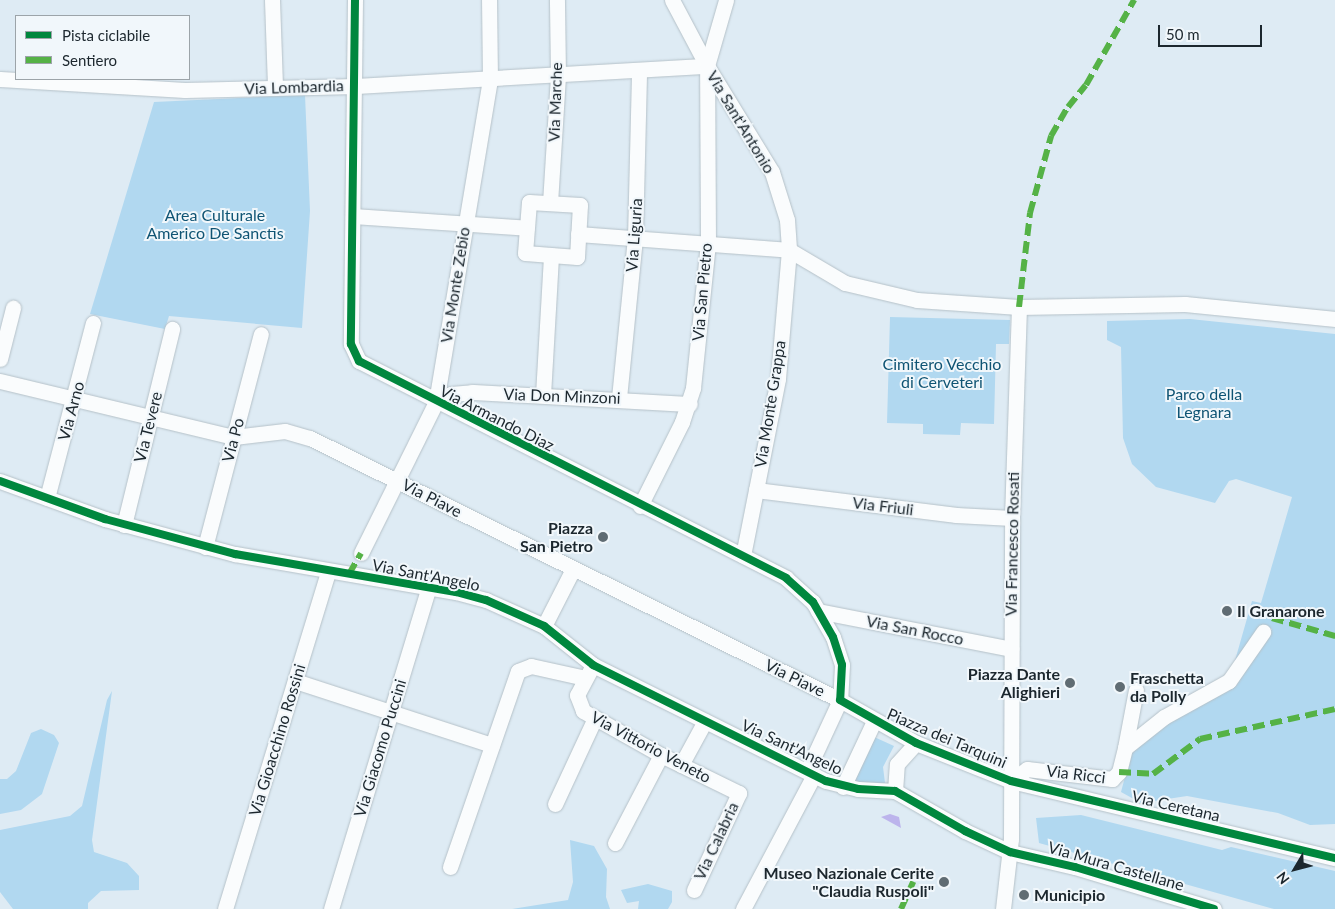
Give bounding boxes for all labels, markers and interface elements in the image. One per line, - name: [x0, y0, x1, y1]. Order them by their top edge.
- legend: [15, 15, 190, 80]
- scale bar: [1160, 15, 1264, 47]
- text: 50 m: [1166, 25, 1200, 43]
- text: Pista ciclabile: [62, 26, 150, 44]
- text: Sentiero: [62, 51, 117, 69]
- street label: Via Marche: [544, 62, 566, 142]
- street label: Via Sant'Antonio: [703, 67, 779, 177]
- street label: Via Lombardia: [244, 76, 344, 98]
- street label: Via Liguria: [622, 198, 646, 272]
- park label: Area Culturale Americo De Sanctis: [146, 205, 284, 243]
- street label: Via Monte Zebio: [436, 226, 474, 344]
- street label: Via San Pietro: [688, 242, 716, 342]
- street label: Via Monte Grappa: [750, 339, 790, 469]
- park label: Cimitero Vecchio di Cerveteri: [882, 354, 1002, 392]
- street label: Via Arno: [54, 379, 88, 443]
- street label: Via Armando Diaz: [436, 381, 558, 455]
- street label: Via Don Minzoni: [503, 384, 621, 408]
- park label: Parco della Legnara: [1166, 384, 1242, 422]
- street label: Via Tevere: [130, 389, 166, 465]
- street label: Via Po: [218, 416, 248, 464]
- street label: Via Francesco Rosati: [1001, 472, 1023, 616]
- street label: Via Piave: [399, 475, 465, 521]
- street label: Via Friuli: [851, 493, 915, 519]
- place label: Piazza San Pietro: [520, 518, 593, 556]
- marker: Piazza San Pietro: [597, 531, 609, 543]
- street label: Via Sant'Angelo: [370, 555, 482, 595]
- place label: Il Granarone: [1237, 601, 1325, 621]
- marker: Il Granarone: [1221, 605, 1233, 617]
- street label: Via San Rocco: [865, 611, 965, 649]
- street label: Via Piave: [762, 655, 828, 701]
- street label: Via Gioacchino Rossini: [245, 662, 309, 818]
- place label: Piazza Dante Alighieri: [968, 664, 1060, 702]
- place label: Fraschetta da Polly: [1130, 668, 1204, 706]
- street label: Via Giacomo Puccini: [350, 677, 410, 819]
- marker: Piazza Dante Alighieri: [1064, 677, 1076, 689]
- marker: Fraschetta da Polly: [1114, 681, 1126, 693]
- street label: Piazza dei Tarquini: [884, 704, 1010, 772]
- street label: Via Vittorio Veneto: [587, 707, 715, 787]
- street label: Via Sant'Angelo: [738, 715, 846, 779]
- street label: Via Ricci: [1045, 761, 1107, 787]
- street label: Via Ceretana: [1130, 787, 1222, 825]
- street label: Via Calabria: [690, 799, 742, 883]
- street label: Via Mura Castellane: [1046, 837, 1186, 895]
- north arrow: [1270, 844, 1320, 894]
- place label: Museo Nazionale Cerite "Claudia Ruspoli": [764, 863, 934, 901]
- text: N: [1273, 869, 1293, 888]
- marker: Museo Nazionale Cerite "Claudia Ruspoli": [938, 876, 950, 888]
- place label: Municipio: [1034, 885, 1105, 905]
- marker: Municipio: [1018, 889, 1030, 901]

